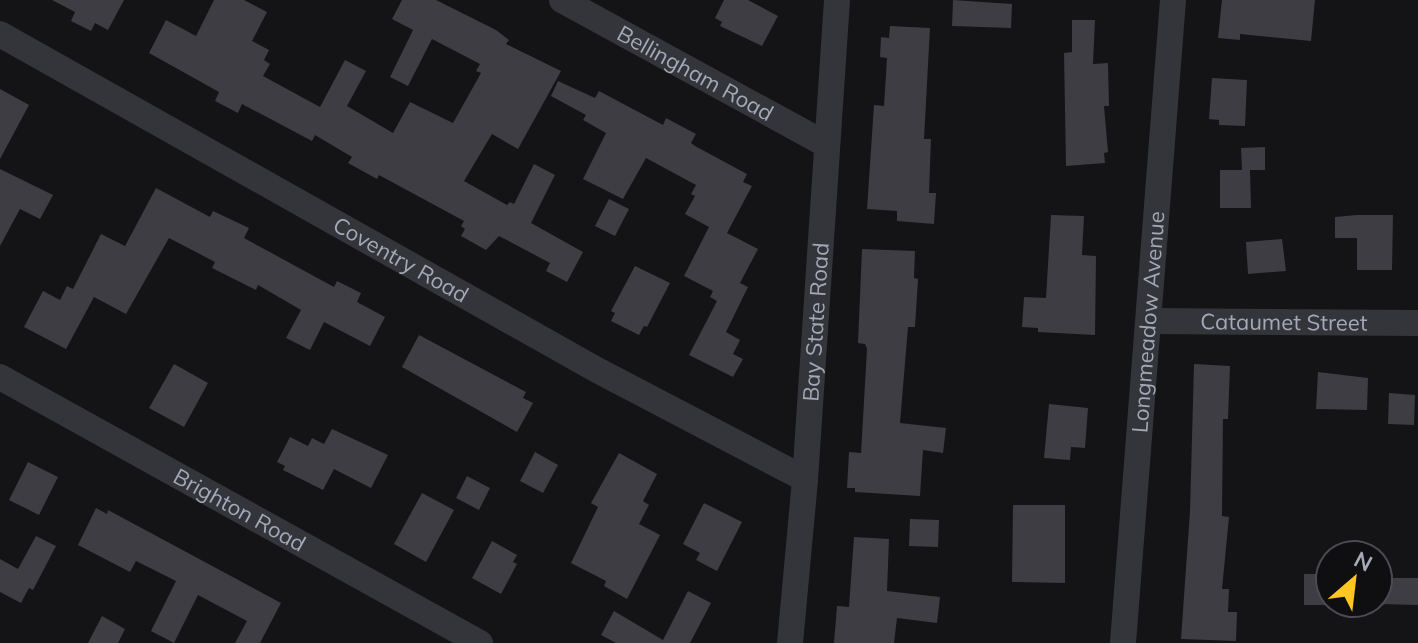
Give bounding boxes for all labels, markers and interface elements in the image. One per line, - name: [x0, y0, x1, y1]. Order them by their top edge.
- street label: Bellingham Road: [612, 19, 778, 127]
- street label: Coventry Road: [328, 210, 473, 309]
- street label: Longmeadow Avenue: [1125, 210, 1171, 434]
- street label: Bay State Road: [796, 242, 835, 402]
- street label: Cataumet Street: [1200, 307, 1368, 337]
- street label: Brighton Road: [169, 462, 311, 558]
- north arrow: [1314, 539, 1394, 619]
- text: N: [1349, 545, 1377, 578]

